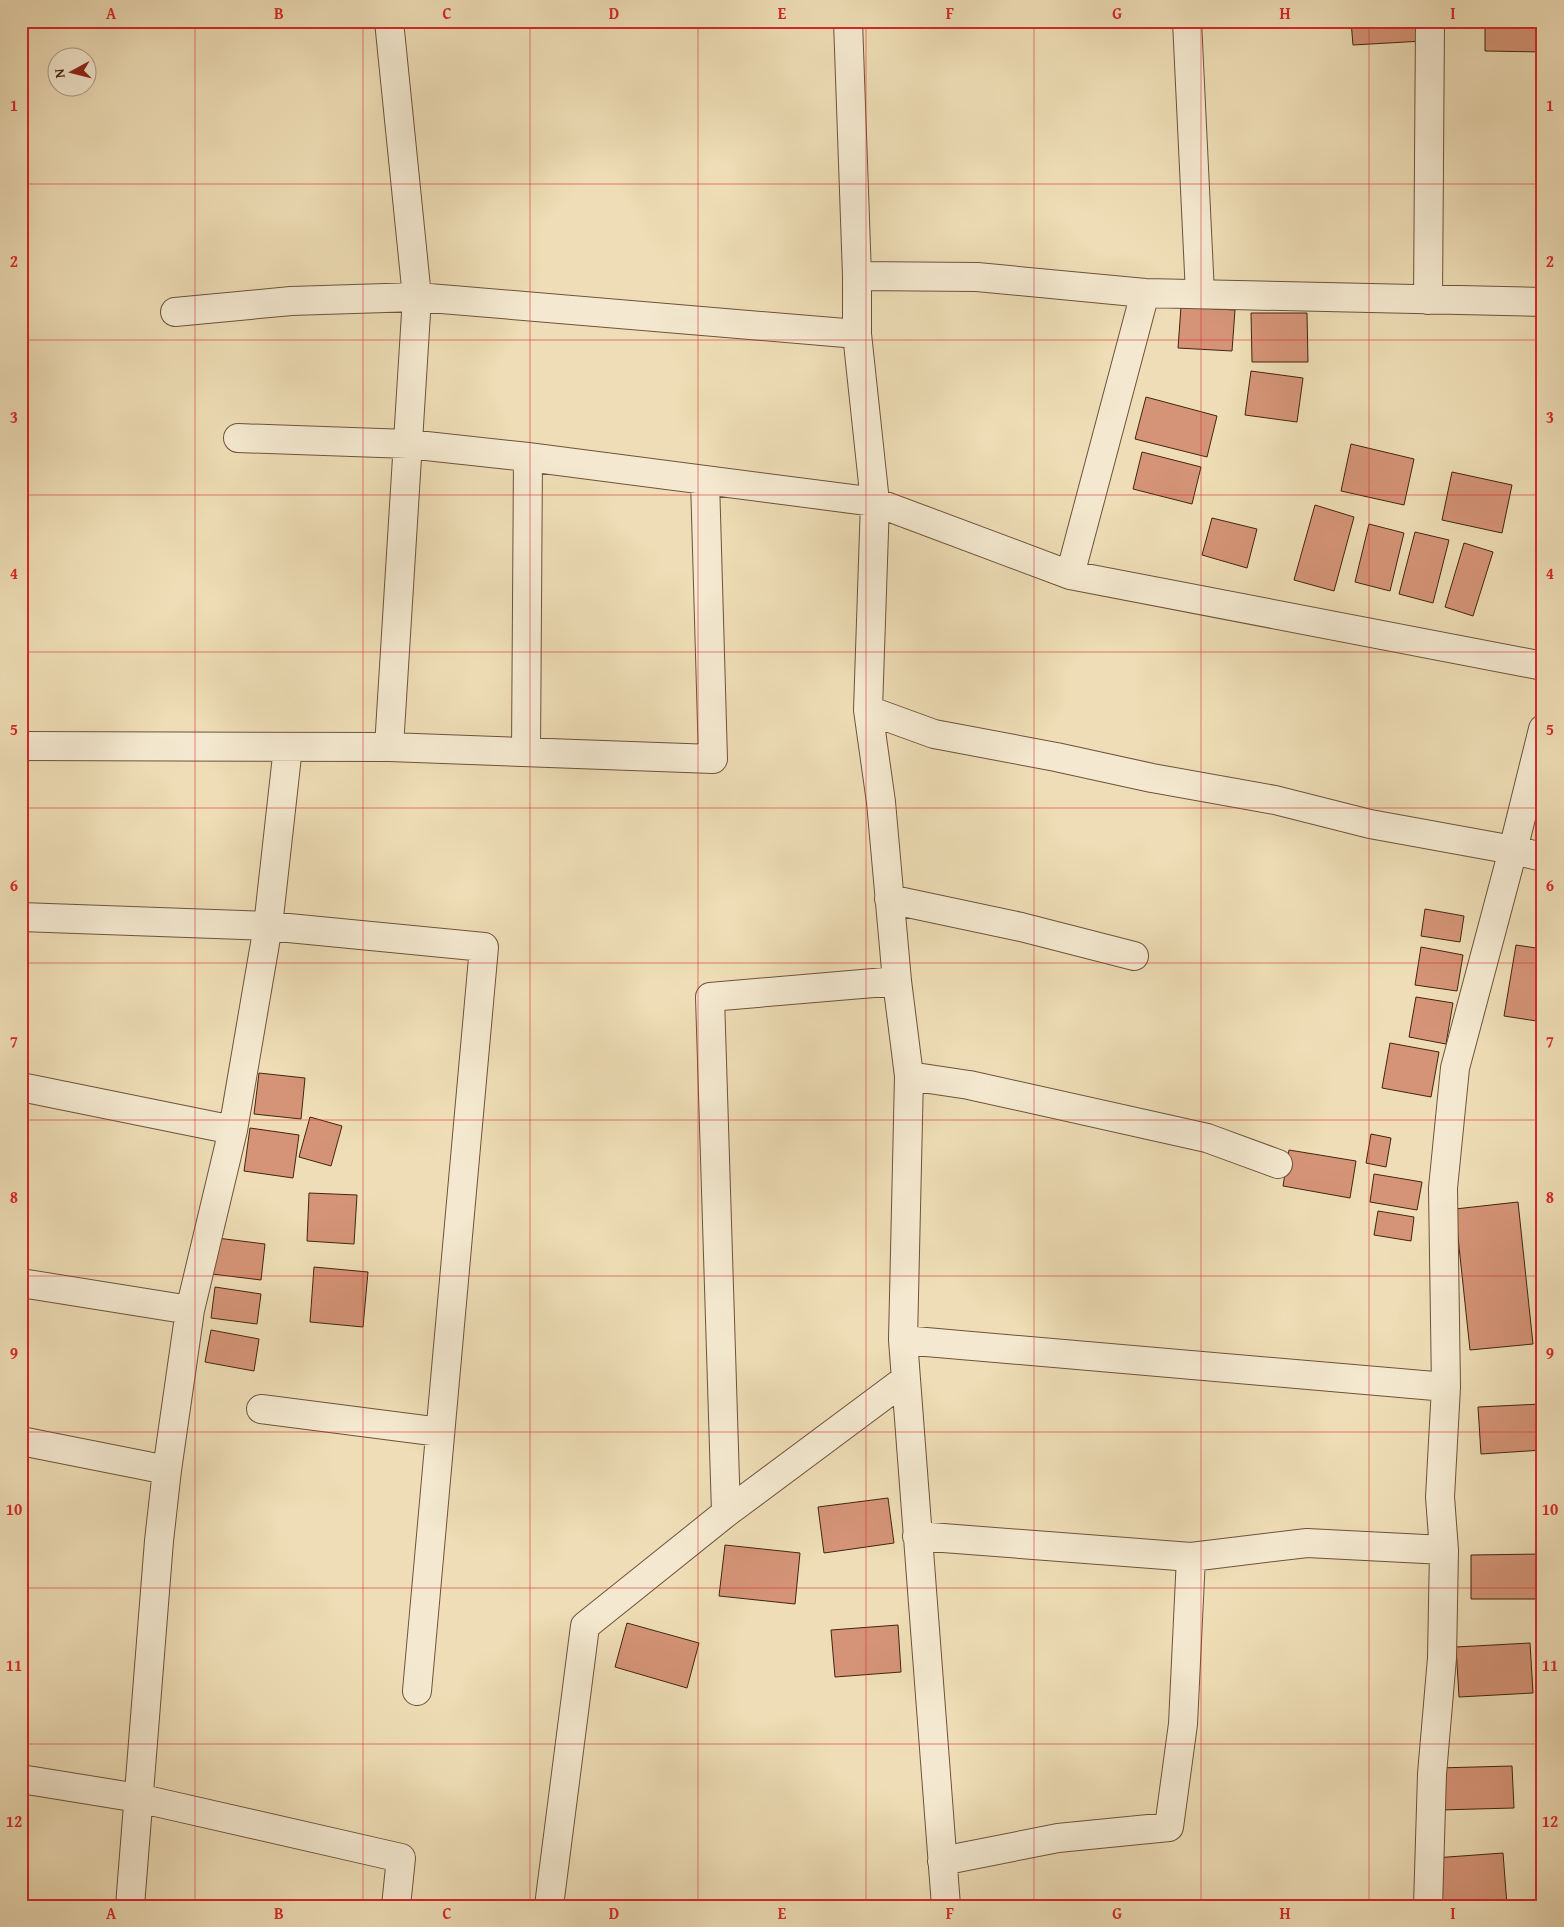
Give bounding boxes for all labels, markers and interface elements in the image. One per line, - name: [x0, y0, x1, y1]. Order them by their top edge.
- text: A: [106, 1, 117, 25]
- text: B: [274, 1, 284, 25]
- text: C: [442, 1, 452, 25]
- text: D: [609, 1, 619, 25]
- text: E: [778, 1, 787, 25]
- text: F: [946, 1, 954, 25]
- text: G: [1112, 1, 1122, 25]
- text: H: [1279, 1, 1291, 25]
- text: I: [1450, 1, 1456, 25]
- north arrow: [48, 48, 98, 98]
- text: N: [49, 67, 70, 79]
- text: 1: [10, 93, 18, 117]
- text: 1: [1546, 93, 1554, 117]
- text: 2: [10, 249, 18, 273]
- text: 2: [1546, 249, 1554, 273]
- text: 3: [10, 405, 18, 429]
- text: 3: [1546, 405, 1554, 429]
- text: 4: [10, 561, 18, 585]
- text: 4: [1546, 561, 1554, 585]
- text: 5: [10, 717, 18, 741]
- text: 5: [1546, 717, 1554, 741]
- text: 6: [10, 873, 18, 897]
- text: 6: [1546, 873, 1554, 897]
- text: 7: [10, 1029, 18, 1053]
- text: 7: [1546, 1029, 1554, 1053]
- text: 8: [10, 1185, 18, 1209]
- text: 8: [1546, 1185, 1554, 1209]
- text: 9: [10, 1341, 18, 1365]
- text: 9: [1546, 1341, 1554, 1365]
- text: 10: [6, 1497, 22, 1521]
- text: 10: [1542, 1497, 1558, 1521]
- text: 11: [6, 1653, 22, 1677]
- text: 11: [1542, 1653, 1558, 1677]
- text: 12: [6, 1809, 22, 1833]
- text: 12: [1542, 1809, 1558, 1833]
- text: A: [106, 1901, 117, 1925]
- text: B: [274, 1901, 284, 1925]
- text: C: [442, 1901, 452, 1925]
- text: D: [609, 1901, 619, 1925]
- text: E: [778, 1901, 787, 1925]
- text: F: [946, 1901, 954, 1925]
- text: G: [1112, 1901, 1122, 1925]
- text: H: [1279, 1901, 1291, 1925]
- text: I: [1450, 1901, 1456, 1925]

